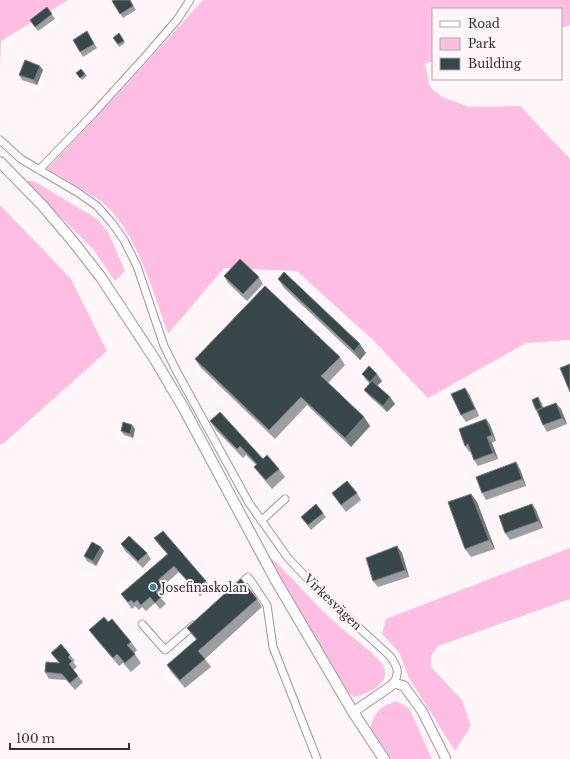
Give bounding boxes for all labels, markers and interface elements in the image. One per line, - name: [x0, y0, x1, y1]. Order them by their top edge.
- legend: [432, 8, 562, 80]
- text: Road: [468, 16, 500, 31]
- text: Park: [468, 36, 496, 51]
- text: Building: [468, 56, 522, 71]
- street label: Virkesvägen: [300, 570, 365, 633]
- place label: Josefinaskolan: [159, 580, 247, 595]
- marker: Josefinaskolan: [148, 582, 158, 592]
- scale bar: [10, 725, 129, 751]
- text: 100 m: [16, 731, 55, 746]

